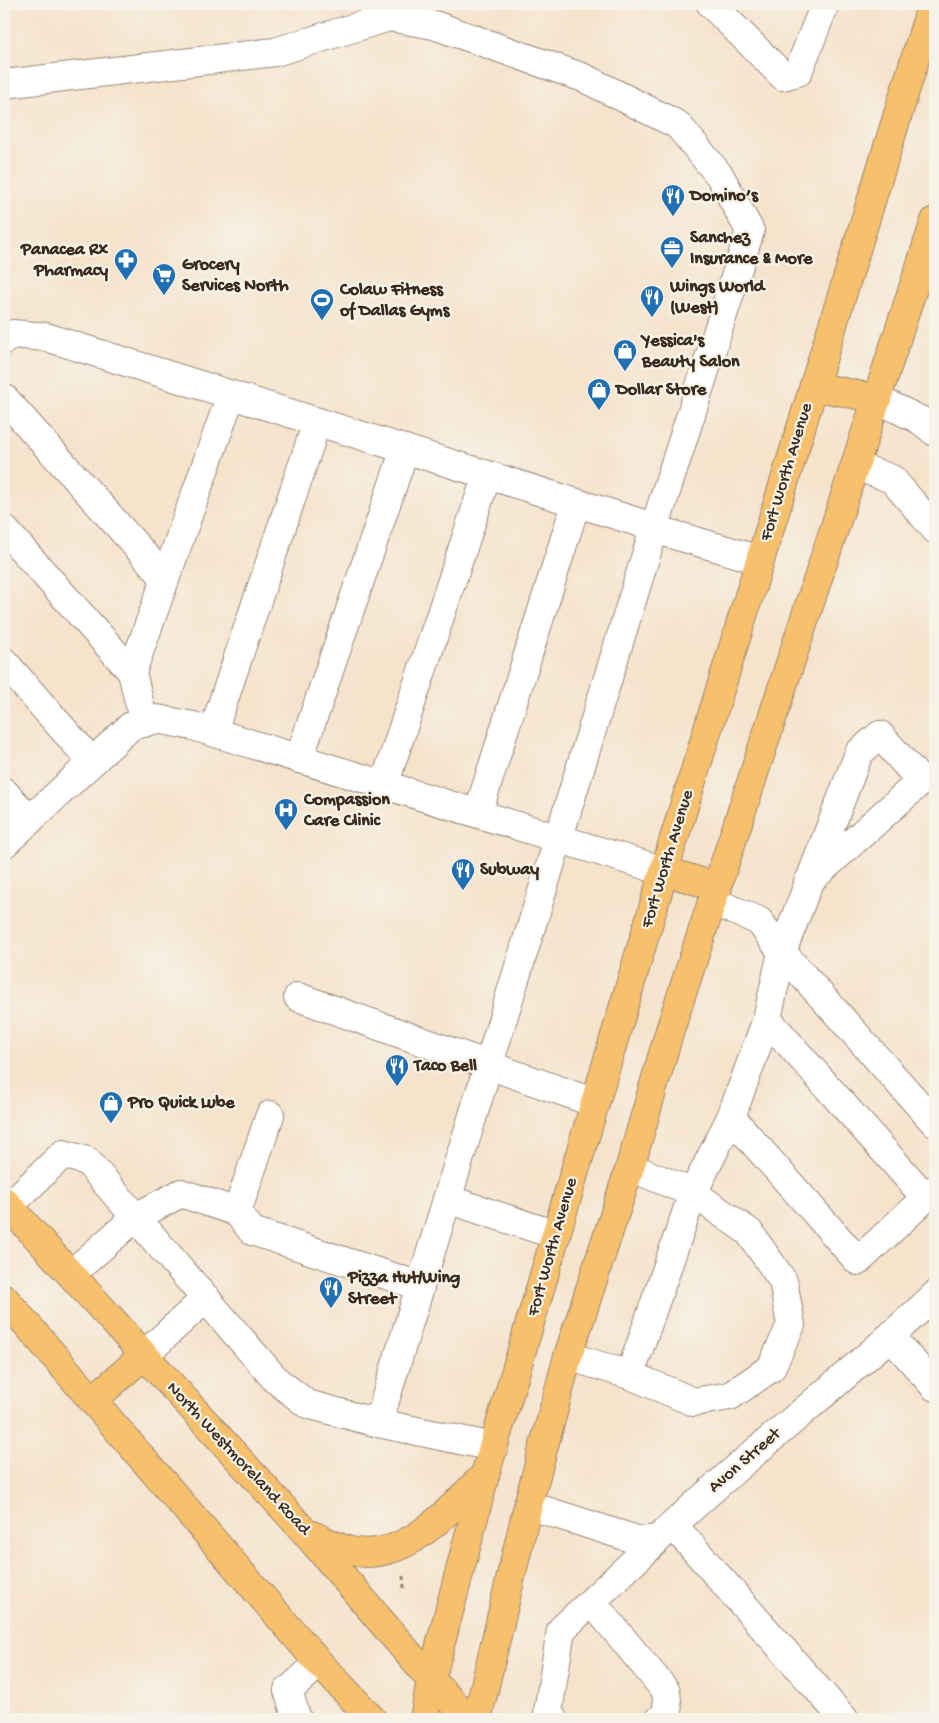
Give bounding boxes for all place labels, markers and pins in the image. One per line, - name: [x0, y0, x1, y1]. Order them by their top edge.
- restaurant icon: Domino’s: [660, 183, 686, 217]
- place label: Domino’s: [688, 186, 759, 207]
- place label: Sanchez Insurance & More: [690, 228, 813, 270]
- office icon: Sanchez Insurance & More: [659, 235, 685, 269]
- place label: Panacea Rx Pharmacy: [20, 240, 109, 282]
- pharmacy icon: Panacea Rx Pharmacy: [113, 247, 139, 281]
- place label: Grocery Services North: [182, 255, 289, 297]
- supermarket icon: Grocery Services North: [151, 262, 177, 296]
- place label: Wings World (West): [669, 277, 767, 319]
- place label: Colaw Fitness of Dallas Gyms: [339, 280, 451, 322]
- restaurant icon: Wings World (West): [639, 284, 665, 318]
- sports icon: Colaw Fitness of Dallas Gyms: [309, 287, 335, 321]
- place label: Yessica's Beauty Salon: [640, 331, 740, 373]
- shop icon: Yessica's Beauty Salon: [612, 338, 638, 372]
- shop icon: Dollar Store: [586, 377, 612, 411]
- place label: Dollar Store: [614, 380, 707, 401]
- place label: Compassion Care Clinic: [303, 790, 390, 832]
- hospital icon: Compassion Care Clinic: [273, 797, 299, 831]
- restaurant icon: Subway: [450, 857, 476, 891]
- place label: Subway: [480, 860, 539, 881]
- restaurant icon: Taco Bell: [384, 1053, 410, 1087]
- place label: Taco Bell: [412, 1056, 477, 1077]
- shop icon: Pro Quick Lube: [98, 1090, 124, 1124]
- place label: Pro Quick Lube: [127, 1093, 235, 1114]
- place label: Pizza Hut/Wing Street: [347, 1268, 460, 1310]
- restaurant icon: Pizza Hut/Wing Street: [318, 1275, 344, 1309]

